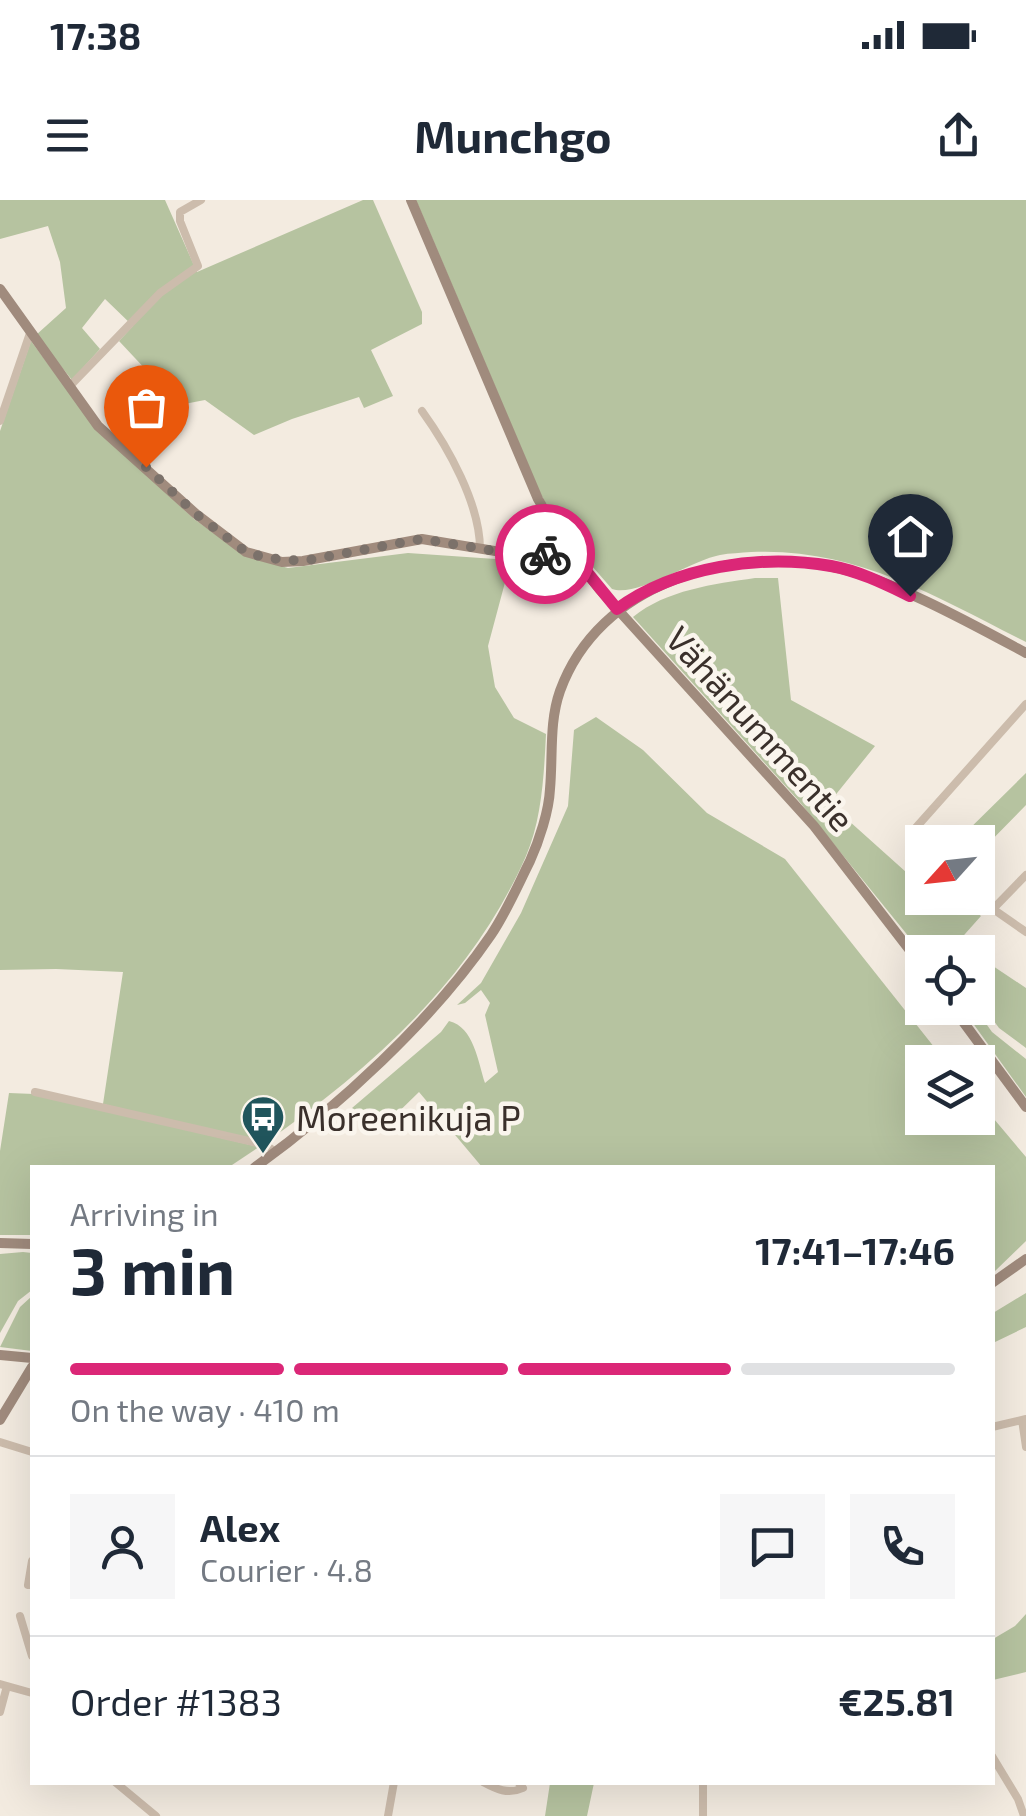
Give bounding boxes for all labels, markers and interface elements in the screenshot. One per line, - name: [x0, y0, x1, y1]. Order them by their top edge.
- text: 17:38: [50, 12, 141, 58]
- icon: menu: [40, 108, 95, 163]
- text: Munchgo: [414, 108, 612, 162]
- icon: share: [931, 108, 986, 163]
- pin: [104, 365, 189, 468]
- icon: bag: [119, 380, 174, 435]
- pin: [868, 494, 953, 597]
- courier: [495, 504, 595, 604]
- icon: home: [883, 509, 938, 564]
- icon: bike: [518, 527, 573, 582]
- street label: Vähänummentie: [658, 617, 864, 839]
- north arrow: [905, 825, 995, 915]
- map controls: [905, 825, 995, 1135]
- button: locate: [905, 935, 995, 1025]
- button: layers: [905, 1045, 995, 1135]
- bus stop icon: Moreenikuja P: [240, 1094, 286, 1155]
- place label: Moreenikuja P: [296, 1096, 521, 1138]
- text: Arriving in: [70, 1194, 219, 1232]
- text: 17:41–17:46: [755, 1227, 955, 1273]
- text: 3 min: [70, 1230, 235, 1308]
- text: On the way · 410 m: [70, 1390, 340, 1428]
- button: person: [70, 1494, 175, 1599]
- button: chat: [720, 1494, 825, 1599]
- button: phone: [850, 1494, 955, 1599]
- text: Alex: [200, 1504, 280, 1550]
- text: Courier · 4.8: [200, 1550, 373, 1588]
- text: Order #1383: [70, 1678, 282, 1724]
- text: €25.81: [838, 1678, 955, 1724]

